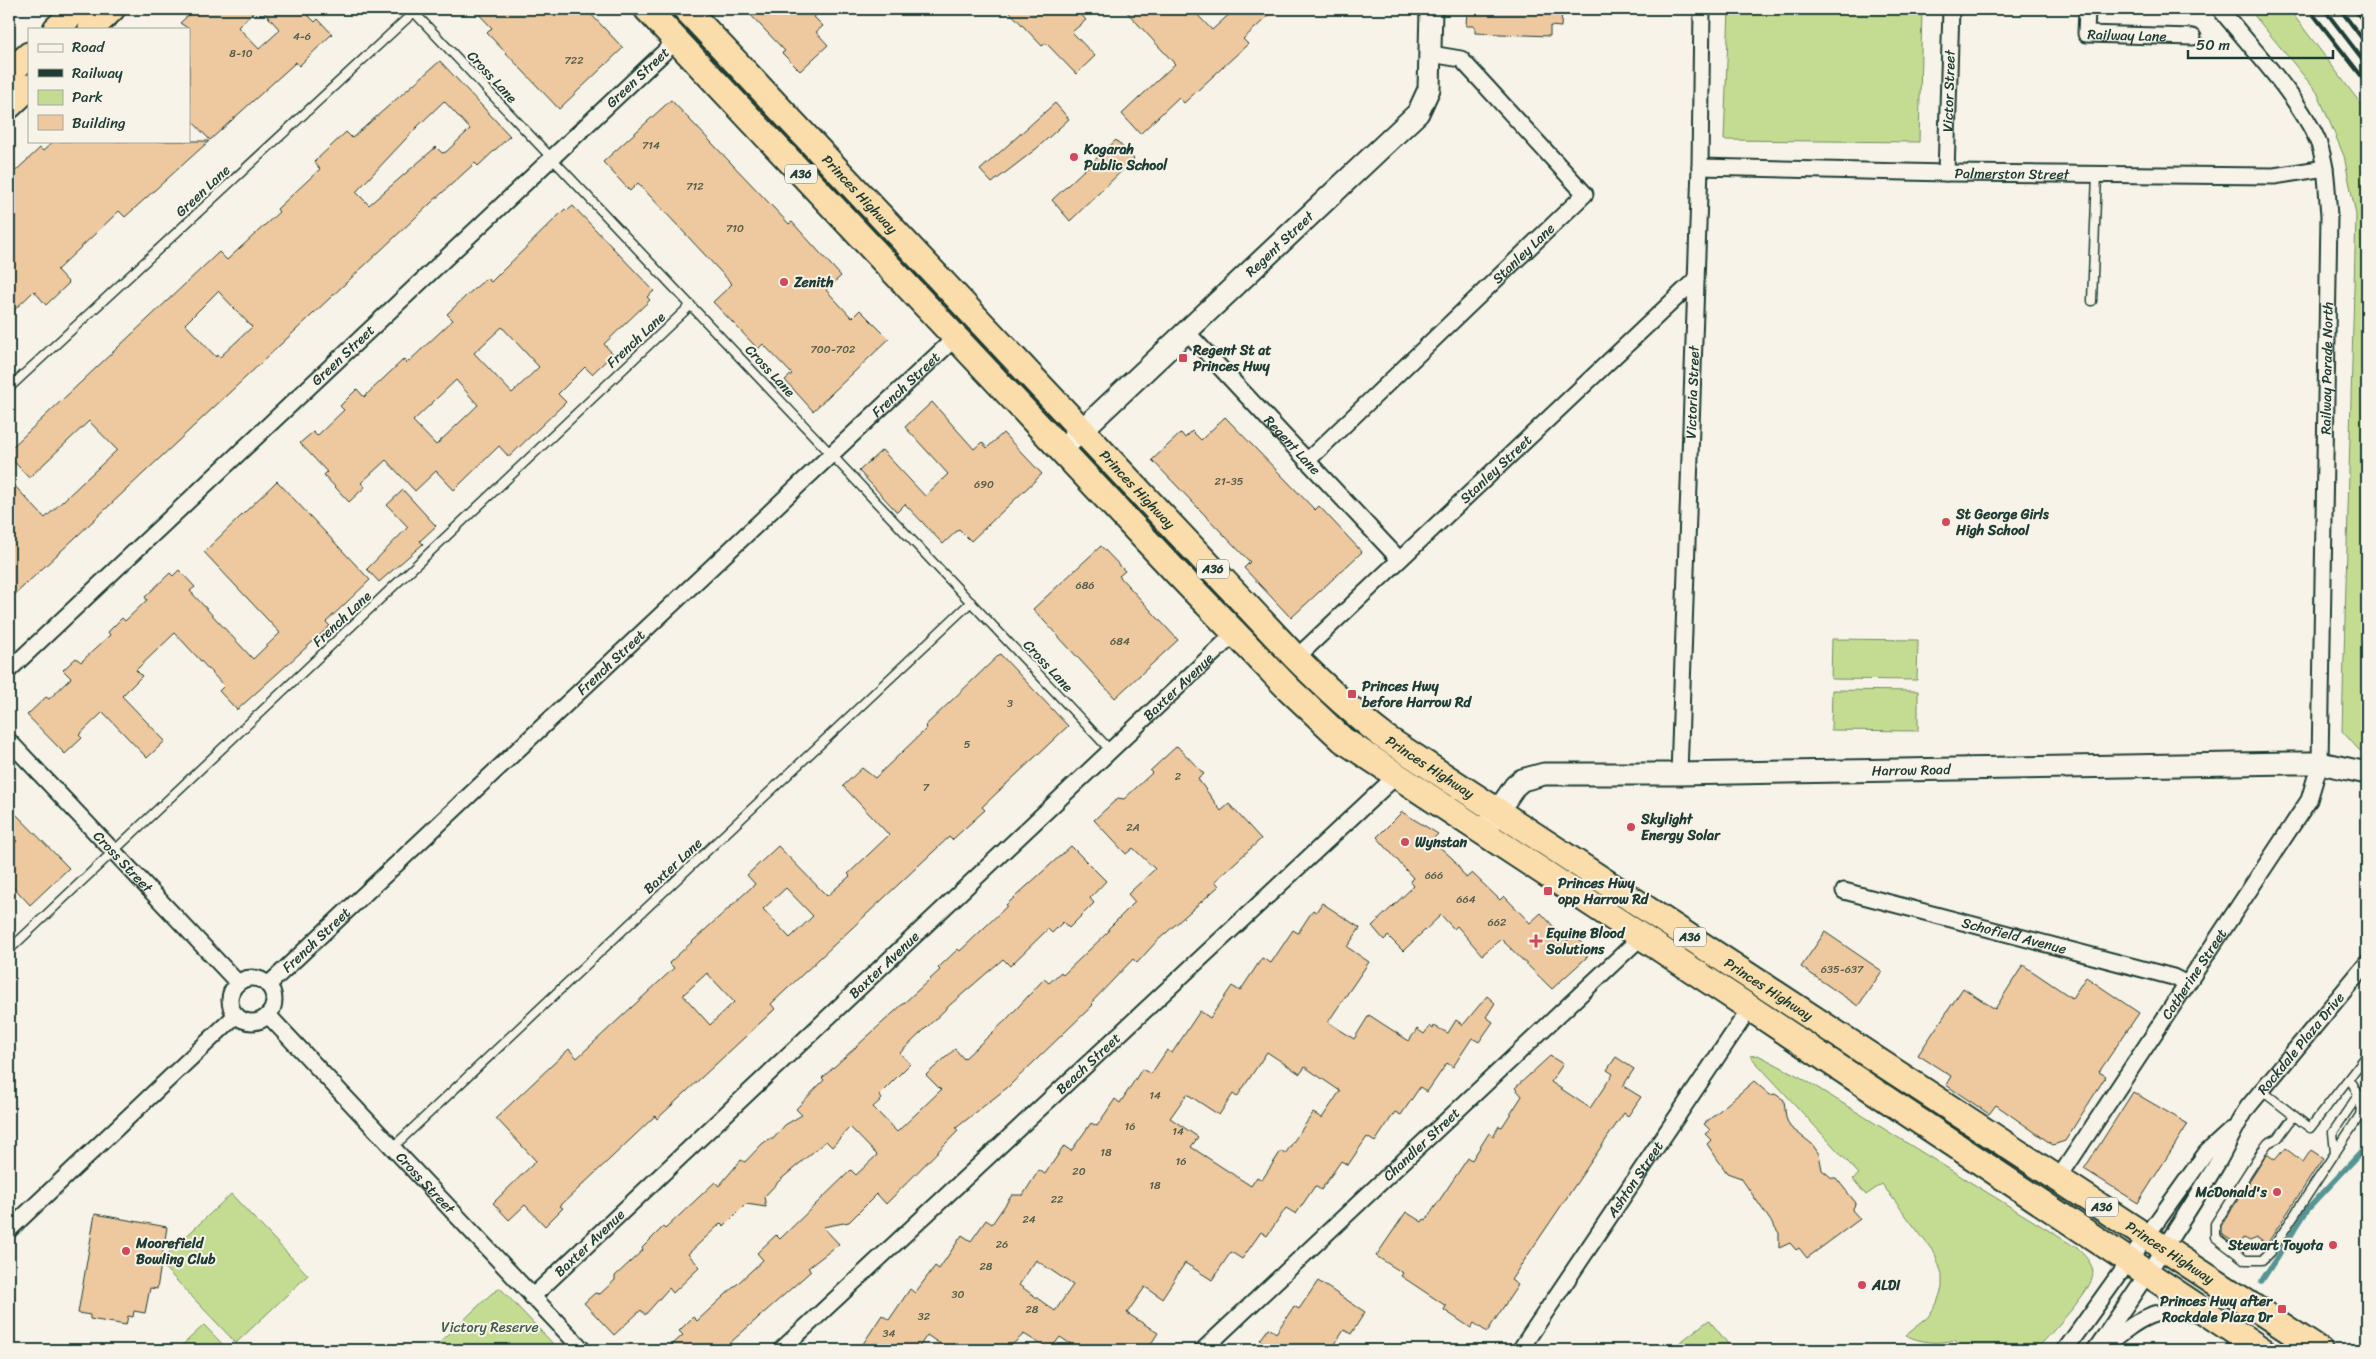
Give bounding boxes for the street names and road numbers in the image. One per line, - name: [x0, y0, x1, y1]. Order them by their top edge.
- street label: Railway Lane: [2087, 22, 2167, 49]
- street label: Green Street: [600, 41, 675, 114]
- street label: Cross Lane: [461, 45, 524, 110]
- street label: Victor Street: [1935, 48, 1962, 132]
- street label: Princes Highway: [816, 148, 905, 240]
- street label: Green Lane: [169, 159, 237, 223]
- street label: Palmerston Street: [1954, 161, 2071, 187]
- road number: A36: [785, 164, 817, 183]
- street label: Regent Street: [1239, 204, 1321, 283]
- street label: Stanley Lane: [1486, 217, 1561, 290]
- street label: Railway Parade North: [2313, 301, 2340, 435]
- street label: French Lane: [600, 306, 672, 374]
- street label: Green Street: [305, 318, 381, 392]
- street label: Cross Lane: [739, 339, 802, 404]
- street label: Victoria Street: [1678, 344, 1706, 439]
- street label: French Street: [865, 345, 946, 423]
- street label: Regent Lane: [1258, 409, 1327, 481]
- street label: Stanley Street: [1453, 428, 1538, 510]
- street label: Princes Highway: [1093, 443, 1182, 536]
- road number: A36: [1197, 560, 1229, 578]
- street label: French Lane: [306, 585, 378, 653]
- street label: French Street: [571, 623, 651, 701]
- street label: Cross Lane: [1017, 634, 1080, 699]
- street label: Baxter Avenue: [1137, 646, 1220, 727]
- street label: Princes Highway: [1381, 728, 1480, 806]
- street label: Harrow Road: [1871, 757, 1952, 783]
- street label: Cross Street: [87, 825, 160, 900]
- street label: Baxter Lane: [637, 832, 709, 900]
- street label: French Street: [276, 901, 356, 979]
- street label: Schofield Avenue: [1959, 910, 2070, 961]
- street label: Catherine Street: [2154, 923, 2233, 1025]
- street label: Baxter Avenue: [842, 925, 925, 1005]
- road number: A36: [1674, 928, 1706, 946]
- street label: Princes Highway: [1719, 951, 1819, 1028]
- street label: Rockdale Plaza Drive: [2250, 986, 2351, 1100]
- street label: Beach Street: [1050, 1026, 1126, 1100]
- street label: Chandler Street: [1377, 1101, 1466, 1187]
- street label: Ashton Street: [1600, 1136, 1670, 1223]
- street label: Cross Street: [390, 1146, 462, 1221]
- road number: A36: [2086, 1198, 2118, 1216]
- street label: Baxter Avenue: [548, 1203, 631, 1283]
- street label: Princes Highway: [2121, 1214, 2220, 1291]

